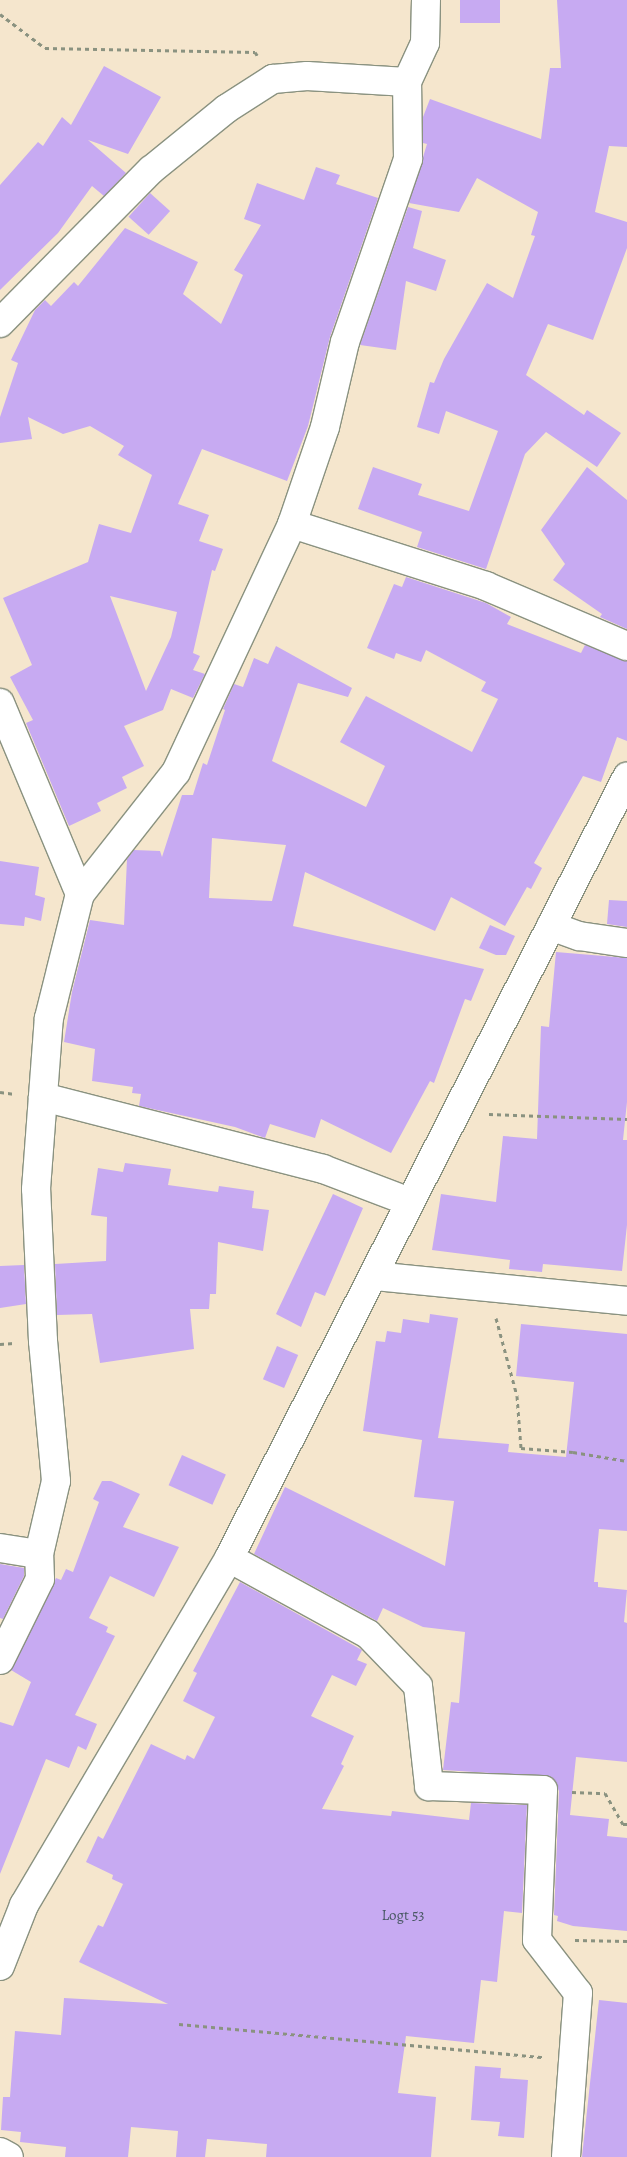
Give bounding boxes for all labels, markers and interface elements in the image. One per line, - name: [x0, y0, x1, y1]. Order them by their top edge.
- house number: Logt 53: [381, 1907, 425, 1925]

